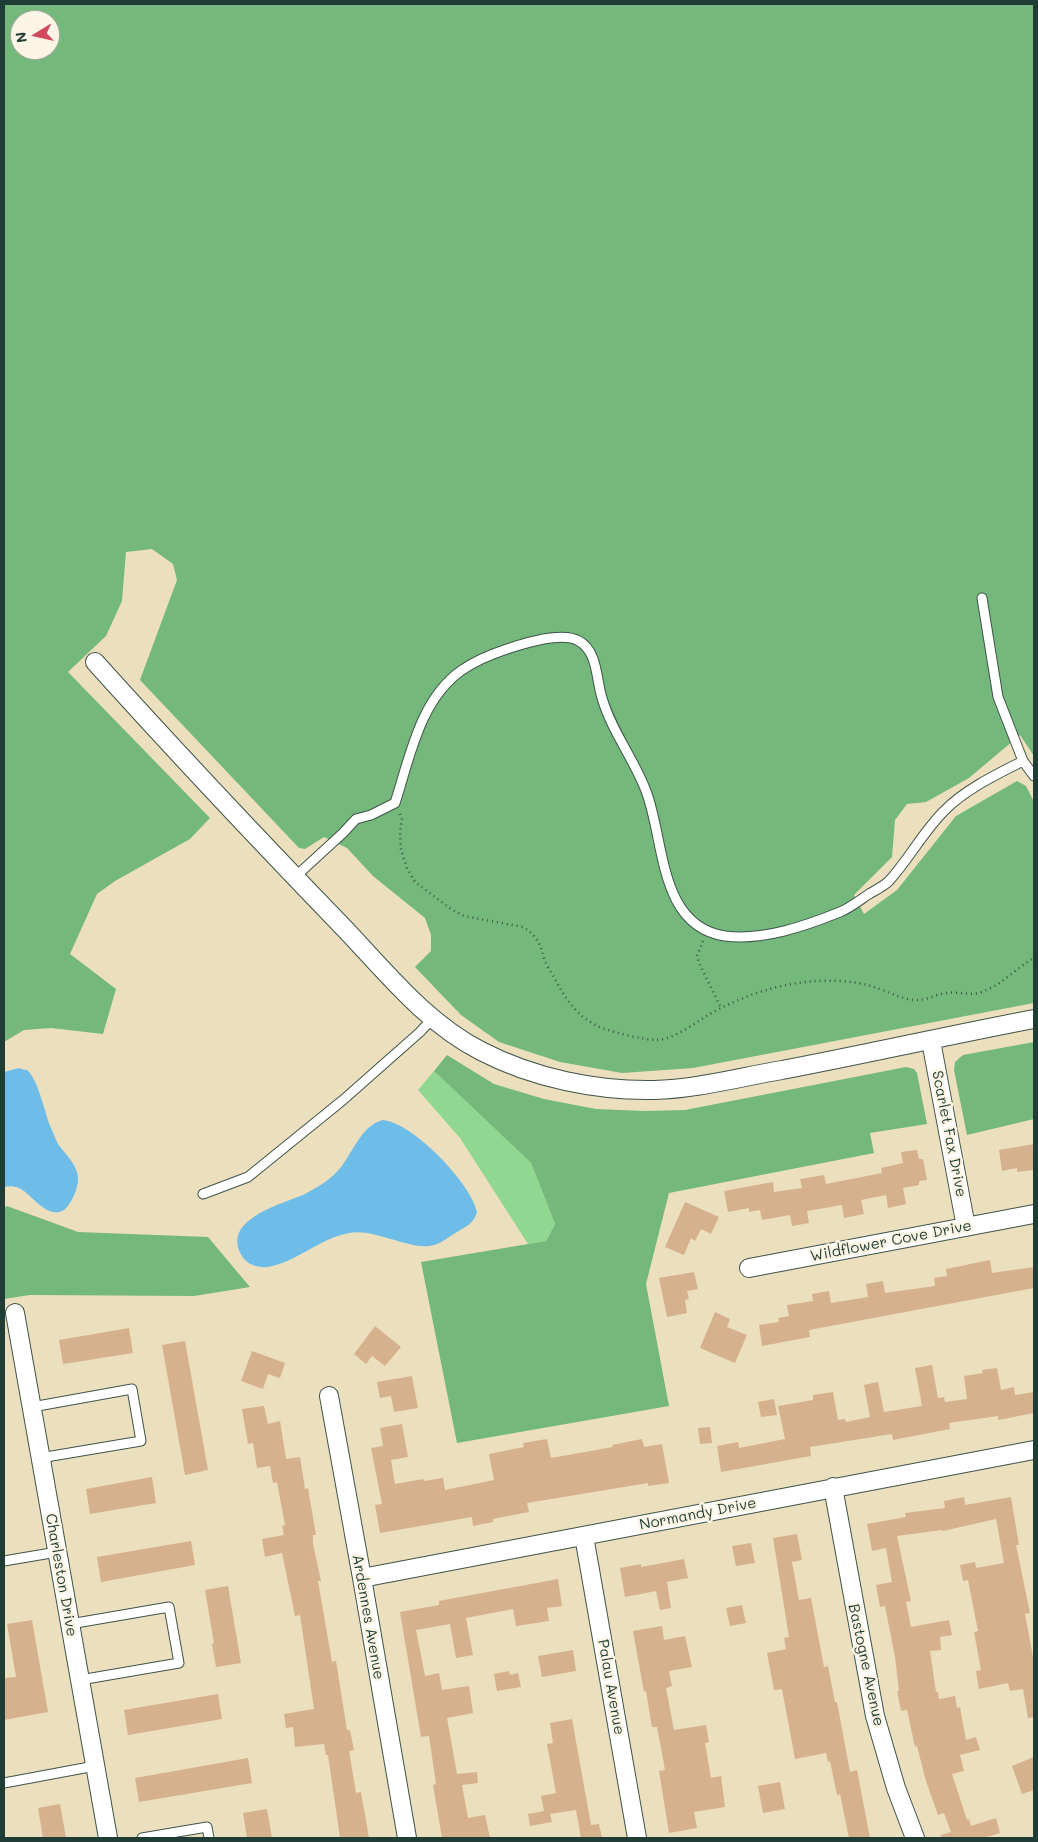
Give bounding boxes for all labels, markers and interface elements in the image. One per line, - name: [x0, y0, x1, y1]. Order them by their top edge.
- north arrow: [10, 10, 60, 60]
- text: N: [10, 31, 31, 44]
- street label: Scarlet Fax Drive: [928, 1069, 970, 1199]
- street label: Wildflower Cove Drive: [809, 1217, 973, 1265]
- street label: Normandy Drive: [638, 1494, 758, 1534]
- street label: Charleston Drive: [41, 1512, 81, 1638]
- street label: Ardennes Avenue: [348, 1553, 388, 1681]
- street label: Bastogne Avenue: [844, 1602, 888, 1728]
- street label: Palau Avenue: [594, 1638, 628, 1736]

